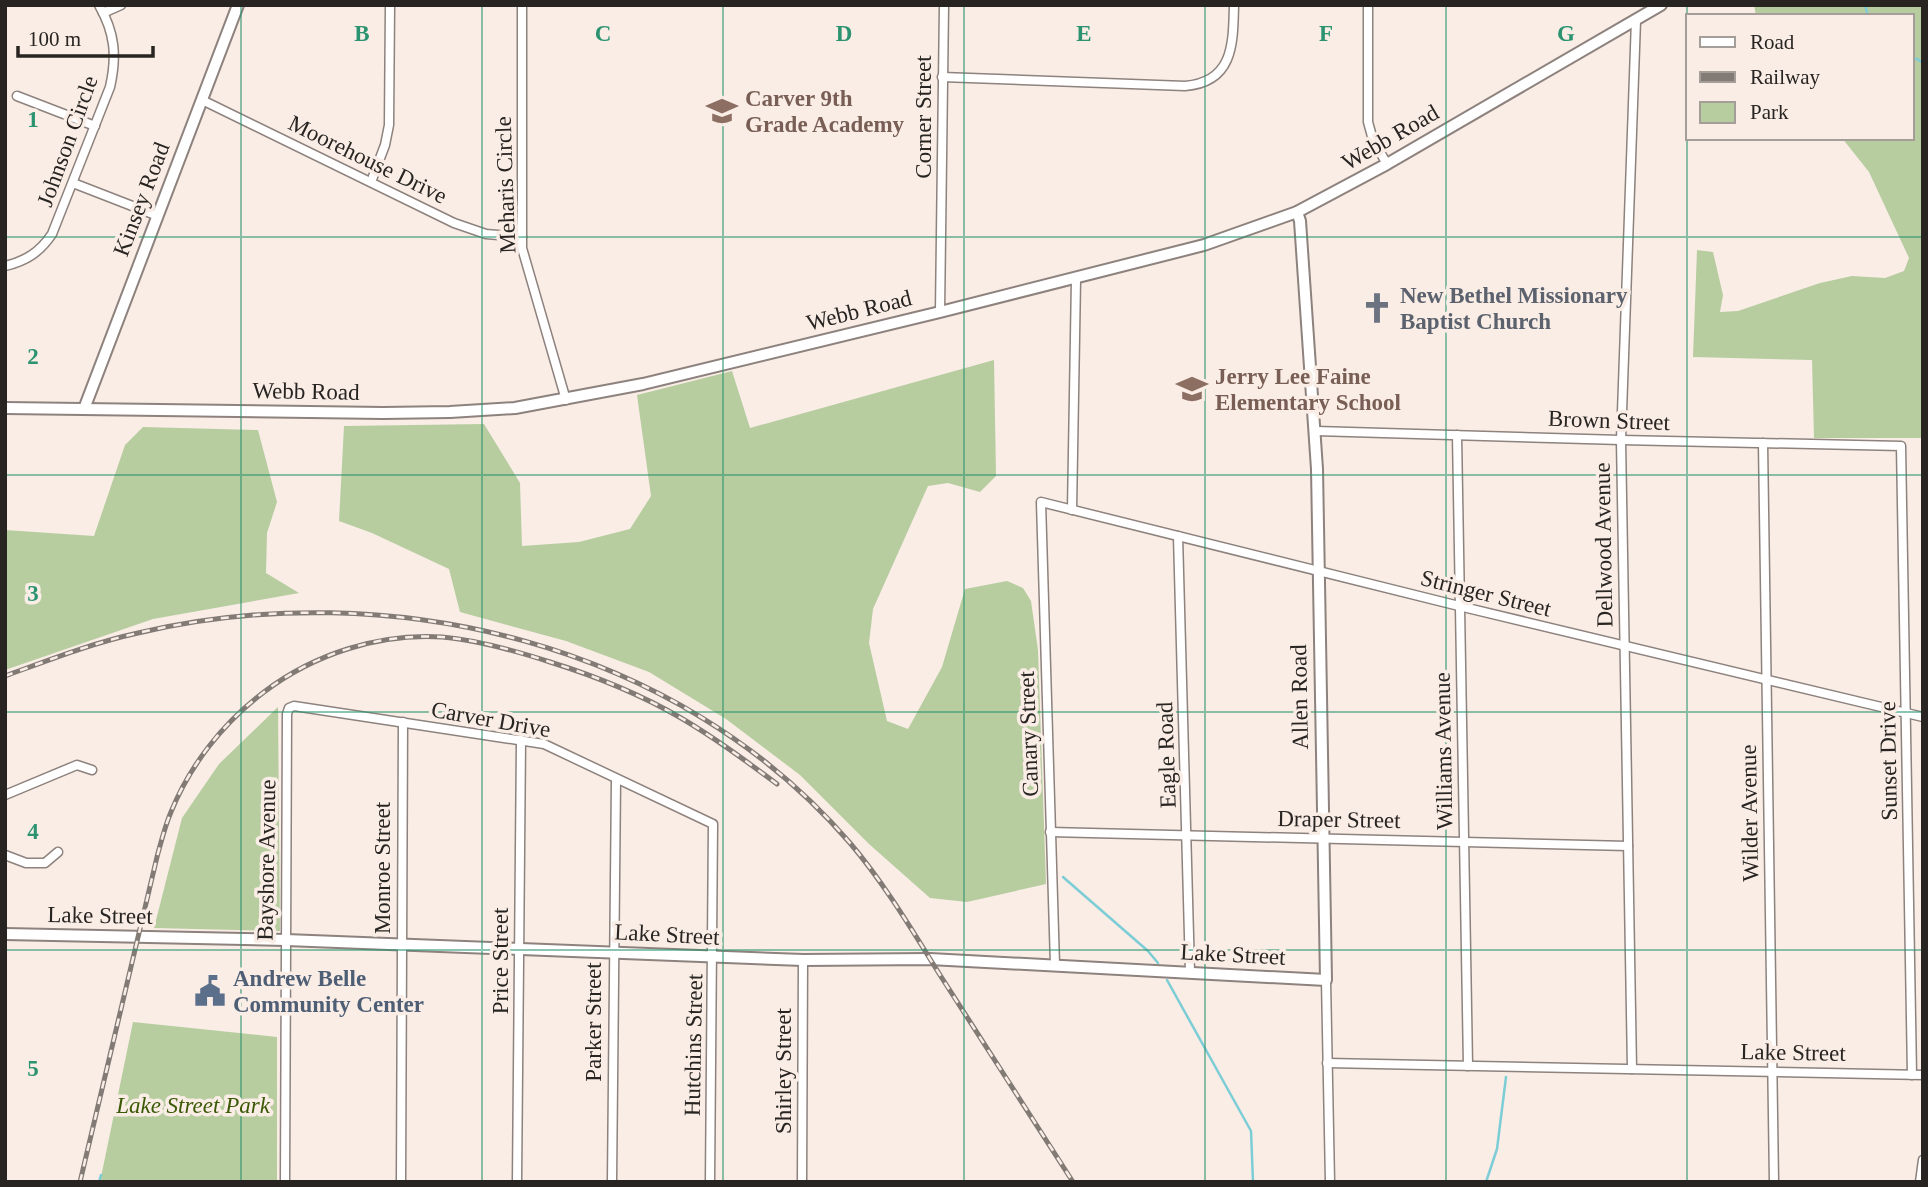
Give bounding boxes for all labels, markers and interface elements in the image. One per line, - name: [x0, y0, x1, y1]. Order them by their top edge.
- scale bar: [18, 14, 152, 58]
- legend: [1686, 14, 1914, 140]
- text: B: [354, 21, 370, 46]
- text: C: [595, 21, 611, 46]
- text: D: [836, 21, 852, 46]
- text: E: [1076, 21, 1092, 46]
- text: F: [1319, 21, 1333, 46]
- text: G: [1557, 21, 1575, 46]
- text: 100 m: [28, 27, 81, 51]
- text: Road: [1750, 30, 1795, 54]
- street label: Corner Street: [911, 55, 936, 179]
- text: Railway: [1750, 65, 1820, 89]
- street label: Johnson Circle: [32, 72, 103, 210]
- place label: Carver 9th Grade Academy: [745, 86, 905, 137]
- school or university icon: Carver 9th Grade Academy: [705, 94, 739, 128]
- street label: Webb Road: [1338, 100, 1443, 175]
- text: Park: [1750, 100, 1789, 124]
- text: 1: [27, 107, 39, 132]
- street label: Moorehouse Drive: [285, 110, 451, 209]
- street label: Meharis Circle: [491, 116, 520, 254]
- street label: Kinsey Road: [108, 138, 175, 259]
- place label: New Bethel Missionary Baptist Church: [1400, 283, 1628, 334]
- street label: Webb Road: [804, 285, 915, 336]
- church icon: New Bethel Missionary Baptist Church: [1360, 291, 1394, 325]
- text: 2: [27, 344, 39, 369]
- place label: Jerry Lee Faine Elementary School: [1215, 364, 1401, 415]
- school or university icon: Jerry Lee Faine Elementary School: [1175, 372, 1209, 406]
- street label: Webb Road: [252, 378, 360, 405]
- street label: Brown Street: [1548, 406, 1671, 435]
- street label: Dellwood Avenue: [1590, 462, 1617, 628]
- street label: Stringer Street: [1418, 565, 1554, 622]
- text: 3: [27, 581, 39, 606]
- street label: Allen Road: [1286, 644, 1313, 750]
- street label: Canary Street: [1014, 670, 1043, 797]
- street label: Williams Avenue: [1430, 672, 1457, 830]
- street label: Carver Drive: [429, 697, 553, 742]
- street label: Eagle Road: [1152, 701, 1181, 809]
- street label: Sunset Drive: [1875, 701, 1902, 821]
- street label: Wilder Avenue: [1736, 744, 1763, 882]
- street label: Bayshore Avenue: [253, 779, 280, 941]
- street label: Monroe Street: [370, 801, 395, 934]
- street label: Draper Street: [1277, 806, 1401, 833]
- text: 4: [27, 819, 39, 844]
- street label: Lake Street: [47, 902, 153, 929]
- street label: Price Street: [488, 907, 513, 1014]
- street label: Lake Street: [614, 919, 721, 950]
- street label: Lake Street: [1180, 939, 1287, 970]
- street label: Parker Street: [581, 962, 606, 1082]
- place label: Andrew Belle Community Center: [233, 966, 424, 1017]
- street label: Hutchins Street: [680, 973, 707, 1116]
- public building icon: Andrew Belle Community Center: [193, 974, 227, 1008]
- street label: Shirley Street: [771, 1007, 796, 1134]
- street label: Lake Street: [1740, 1039, 1846, 1066]
- text: 5: [27, 1056, 39, 1081]
- park label: Lake Street Park: [115, 1093, 271, 1118]

